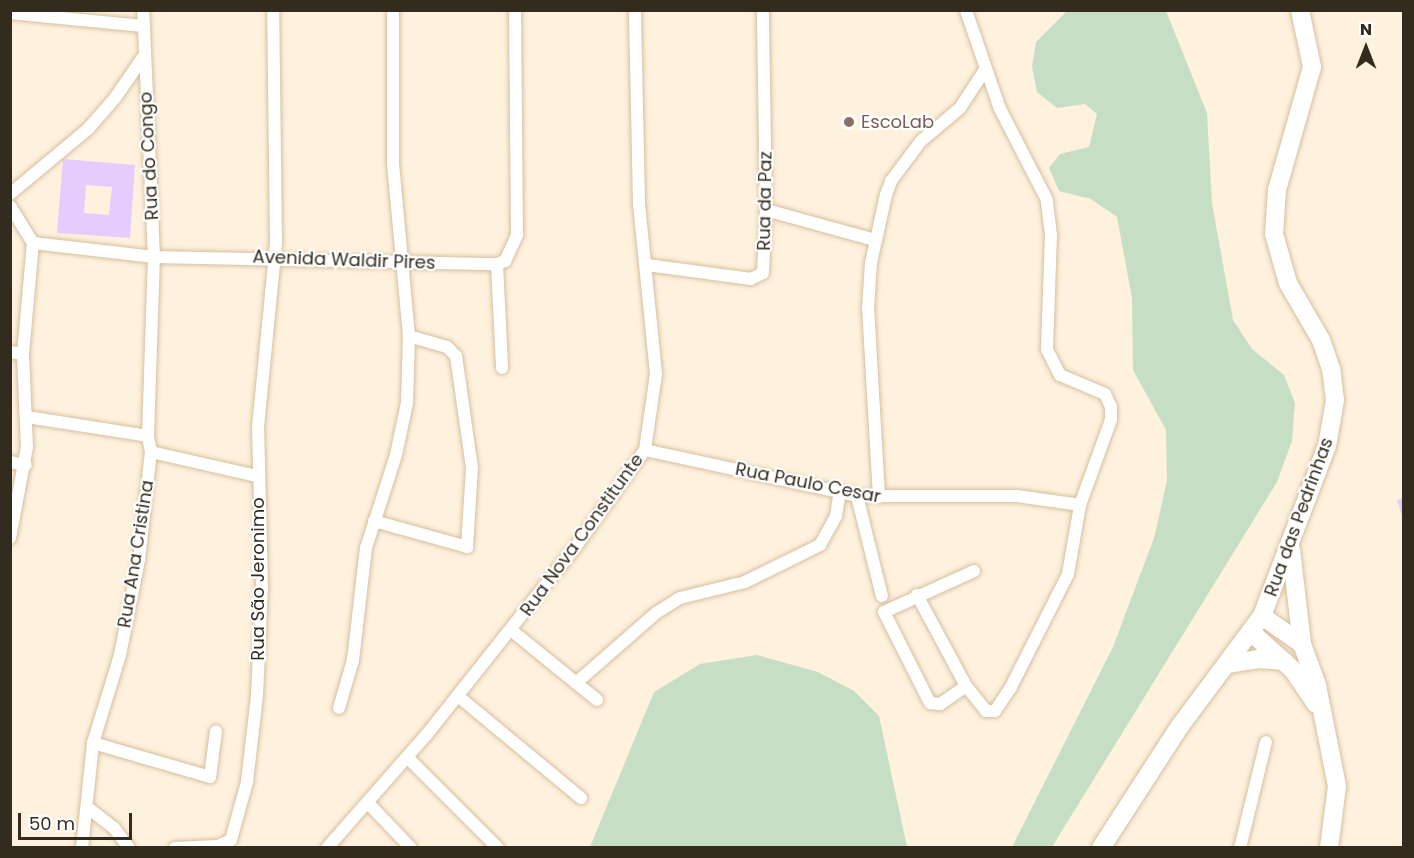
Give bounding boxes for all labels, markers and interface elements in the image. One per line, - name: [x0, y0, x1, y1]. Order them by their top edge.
- north arrow: [1336, 18, 1396, 78]
- text: N: [1360, 18, 1372, 41]
- street label: Rua do Congo: [135, 91, 163, 221]
- place label: EscoLab: [861, 111, 934, 133]
- marker: EscoLab: [842, 115, 856, 129]
- street label: Rua da Paz: [753, 151, 777, 251]
- street label: Avenida Waldir Pires: [252, 246, 436, 274]
- street label: Rua das Pedrinhas: [1260, 435, 1338, 599]
- street label: Rua Nova Constitunte: [516, 450, 648, 620]
- street label: Rua Paulo Cesar: [733, 458, 883, 508]
- street label: Rua Ana Cristina: [114, 479, 158, 629]
- street label: Rua São Jeronimo: [247, 497, 269, 661]
- scale bar: [21, 801, 135, 839]
- text: 50 m: [29, 811, 75, 836]

